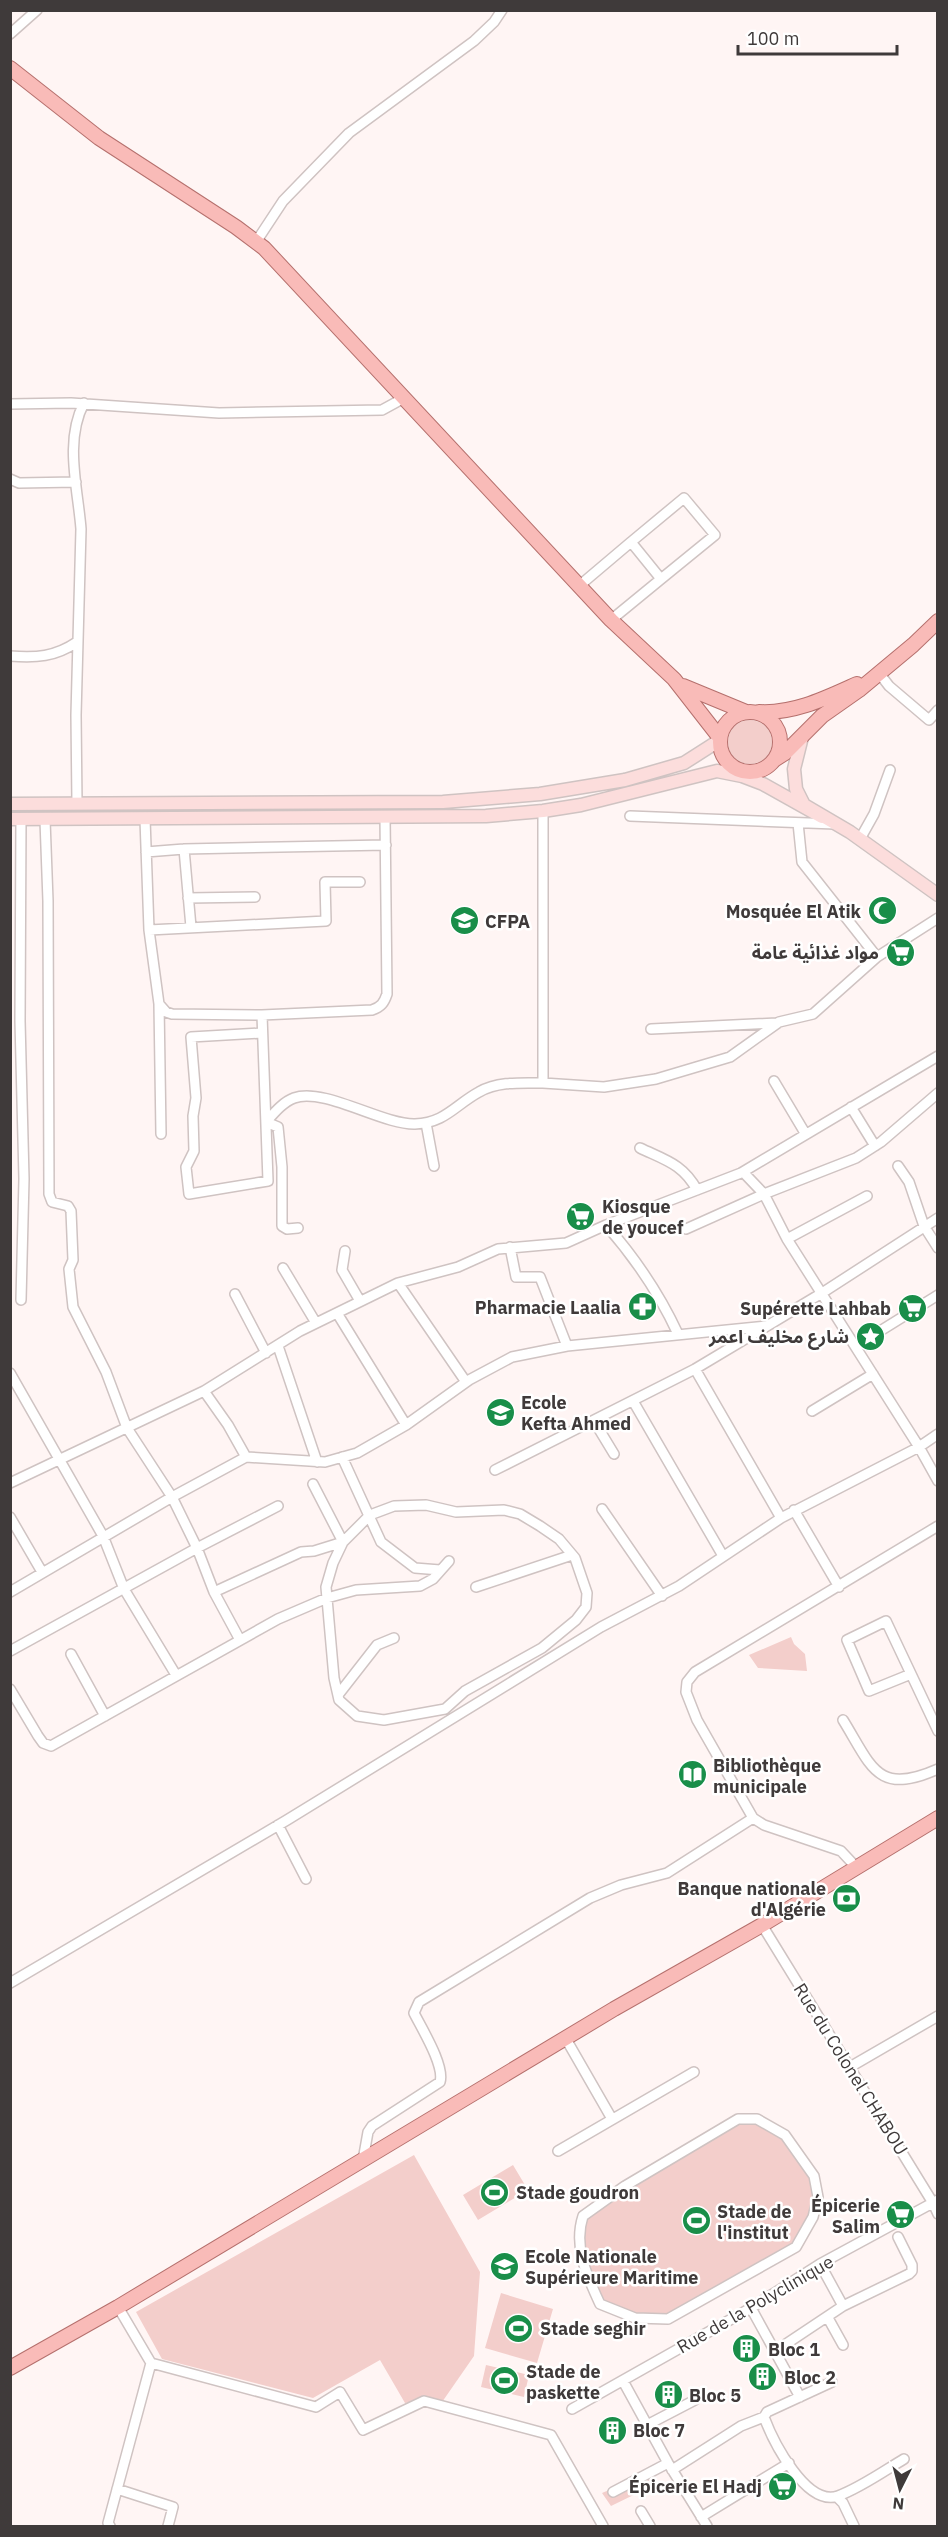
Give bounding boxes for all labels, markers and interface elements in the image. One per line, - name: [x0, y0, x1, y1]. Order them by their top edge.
- scale bar: [738, 18, 897, 56]
- text: 100 m: [747, 27, 799, 50]
- mosque icon: Mosquée El Atik: [866, 895, 898, 927]
- place label: Mosquée El Atik: [726, 900, 862, 923]
- school or university icon: CFPA: [448, 905, 480, 937]
- place label: CFPA: [485, 910, 530, 933]
- supermarket icon: مواد غذائية عامة: [884, 936, 916, 968]
- place label: مواد غذائية عامة: [752, 941, 879, 964]
- place label: Kiosque de youcef: [602, 1195, 684, 1239]
- supermarket icon: Kiosque de youcef: [565, 1200, 597, 1232]
- pharmacy icon: Pharmacie Laalia: [626, 1291, 658, 1323]
- supermarket icon: Supérette Lahbab: [896, 1292, 928, 1324]
- place label: Pharmacie Laalia: [475, 1296, 621, 1319]
- place label: Supérette Lahbab: [740, 1297, 891, 1320]
- place icon: شارع مخليف اعمر: [854, 1320, 886, 1352]
- place label: شارع مخليف اعمر: [708, 1325, 849, 1350]
- place label: Ecole Kefta Ahmed: [521, 1391, 631, 1435]
- school or university icon: Ecole Kefta Ahmed: [484, 1396, 516, 1428]
- place label: Bibliothèque municipale: [713, 1754, 821, 1798]
- library icon: Bibliothèque municipale: [676, 1759, 708, 1791]
- place label: Banque nationale d'Algérie: [677, 1877, 826, 1921]
- bank icon: Banque nationale d'Algérie: [831, 1882, 863, 1914]
- street label: Rue du Colonel CHABOU: [789, 1979, 913, 2159]
- sports icon: Stade goudron: [479, 2176, 511, 2208]
- place label: Stade goudron: [516, 2181, 639, 2204]
- place label: Épicerie Salim: [811, 2193, 880, 2238]
- supermarket icon: Épicerie Salim: [885, 2199, 917, 2231]
- place label: Stade de l'institut: [717, 2200, 792, 2244]
- sports icon: Stade de l'institut: [680, 2205, 712, 2237]
- place label: Ecole Nationale Supérieure Maritime: [525, 2245, 698, 2289]
- school or university icon: Ecole Nationale Supérieure Maritime: [488, 2250, 520, 2282]
- street label: Rue de la Polyclinique: [673, 2250, 838, 2358]
- sports icon: Stade seghir: [503, 2312, 535, 2344]
- place label: Stade seghir: [540, 2317, 646, 2340]
- building icon: Bloc 1: [731, 2333, 763, 2365]
- place label: Bloc 1: [768, 2338, 820, 2361]
- place label: Stade de paskette: [526, 2360, 601, 2404]
- building icon: Bloc 2: [747, 2361, 779, 2393]
- sports icon: Stade de paskette: [489, 2365, 521, 2397]
- place label: Bloc 2: [784, 2366, 836, 2389]
- building icon: Bloc 5: [652, 2379, 684, 2411]
- place label: Bloc 5: [689, 2384, 741, 2407]
- building icon: Bloc 7: [596, 2414, 628, 2446]
- place label: Bloc 7: [633, 2419, 685, 2442]
- north arrow: [870, 2459, 930, 2519]
- supermarket icon: Épicerie El Hadj: [767, 2470, 799, 2502]
- place label: Épicerie El Hadj: [629, 2474, 762, 2498]
- text: N: [892, 2493, 905, 2514]

